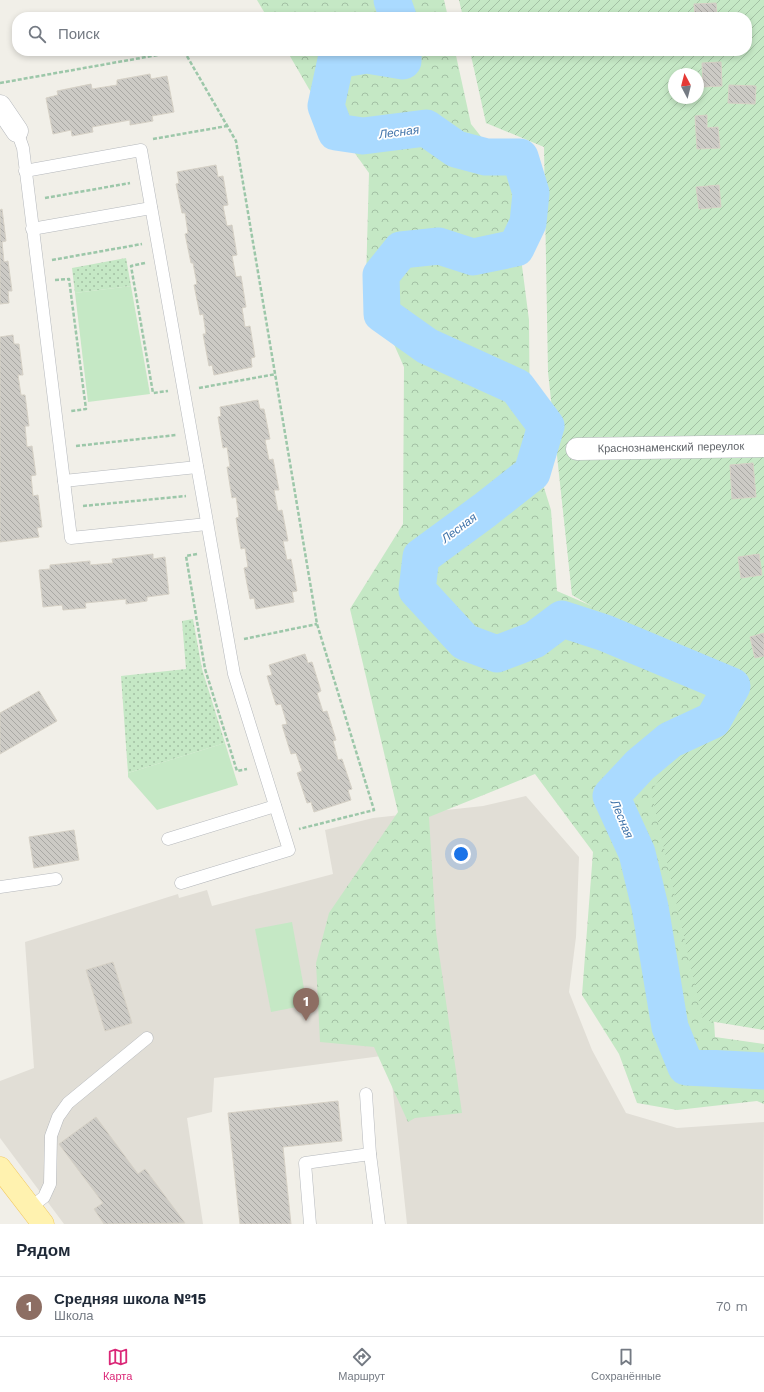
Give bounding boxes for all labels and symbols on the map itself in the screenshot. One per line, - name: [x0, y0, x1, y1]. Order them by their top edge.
- north arrow: [668, 68, 704, 104]
- water label: Лесная: [377, 123, 421, 142]
- street label: Краснознаменский переулок: [598, 440, 745, 455]
- water label: Лесная: [438, 510, 480, 546]
- water label: Лесная: [607, 797, 637, 841]
- your location: [451, 844, 471, 864]
- pin: 1: [293, 988, 319, 1021]

